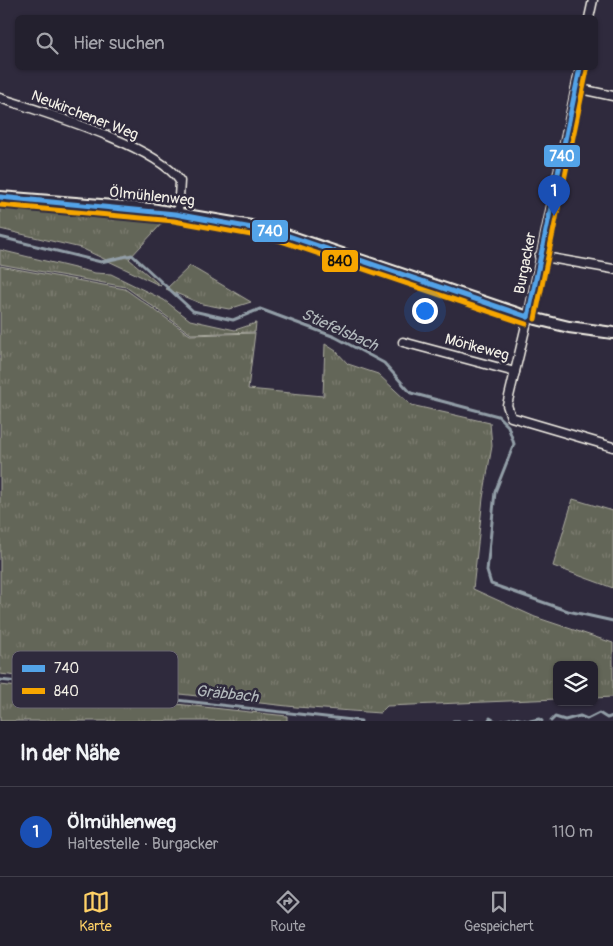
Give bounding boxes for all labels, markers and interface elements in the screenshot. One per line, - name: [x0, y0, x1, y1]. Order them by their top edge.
- search box: [15, 15, 598, 70]
- icon: search: [33, 29, 61, 57]
- text: Hier suchen: [73, 31, 165, 55]
- street label: Neukirchener Weg: [29, 86, 141, 145]
- line badge: 740: [543, 144, 581, 168]
- text: 740: [549, 148, 575, 165]
- pin: 1: [538, 175, 570, 216]
- street label: Ölmühlenweg: [108, 183, 196, 210]
- line badge: 740: [251, 219, 289, 243]
- text: 740: [257, 223, 283, 240]
- street label: Burgacker: [510, 230, 541, 296]
- line badge: 840: [321, 249, 359, 273]
- text: 840: [328, 253, 353, 270]
- your location: [412, 298, 438, 324]
- water label: Stiefelsbach: [298, 304, 382, 356]
- street label: Mörikeweg: [443, 330, 511, 365]
- legend: [12, 651, 178, 708]
- text: 740: [54, 660, 79, 677]
- map controls: [553, 661, 598, 706]
- button: layers: [553, 661, 598, 706]
- water label: Gräbbach: [195, 681, 261, 707]
- text: 840: [54, 683, 79, 700]
- text: In der Nähe: [20, 740, 120, 767]
- text: Ölmühlenweg: [67, 810, 176, 834]
- text: 1: [33, 822, 39, 842]
- text: 110 m: [552, 822, 593, 842]
- text: Haltestelle · Burgacker: [67, 834, 219, 854]
- tab: Karte: [79, 888, 112, 935]
- tab: Route: [270, 888, 306, 935]
- tab: Gespeichert: [464, 888, 534, 935]

